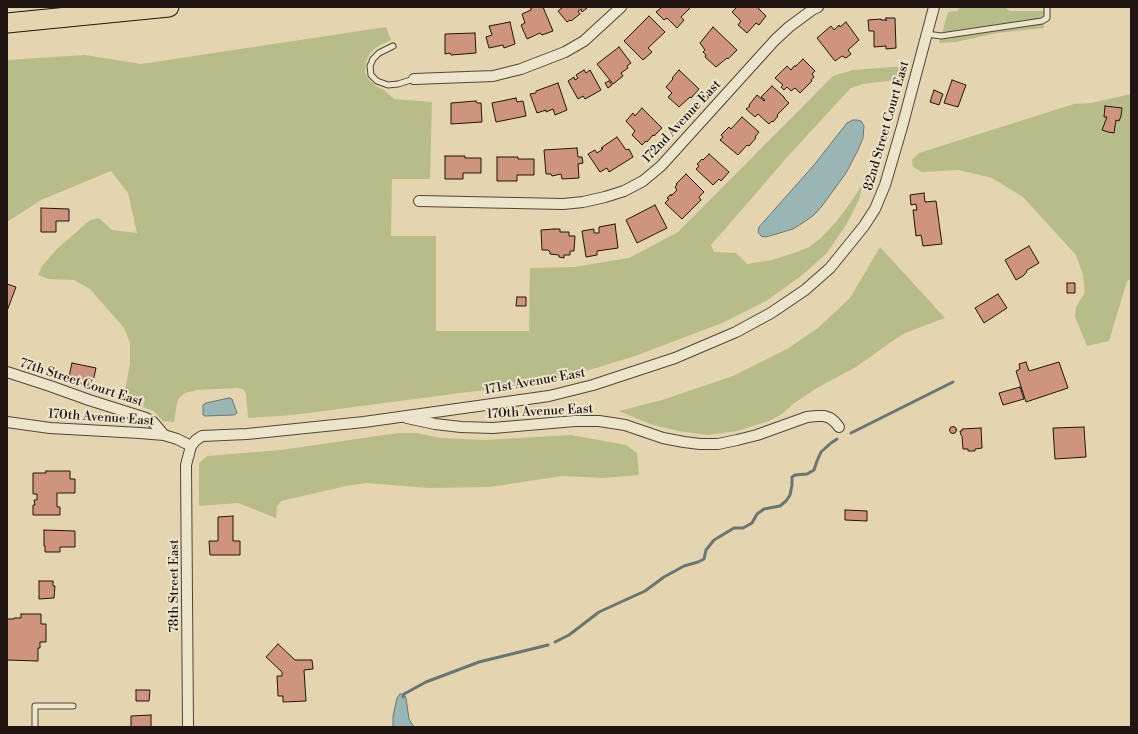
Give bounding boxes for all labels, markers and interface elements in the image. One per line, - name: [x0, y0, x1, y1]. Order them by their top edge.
- street label: 82nd Street Court East: [861, 59, 913, 193]
- street label: 172nd Avenue East: [639, 77, 725, 167]
- street label: 77th Street Court East: [17, 356, 145, 410]
- street label: 171st Avenue East: [483, 365, 587, 399]
- street label: 170th Avenue East: [486, 401, 594, 423]
- street label: 170th Avenue East: [47, 407, 155, 429]
- street label: 78th Street East: [167, 539, 183, 633]

